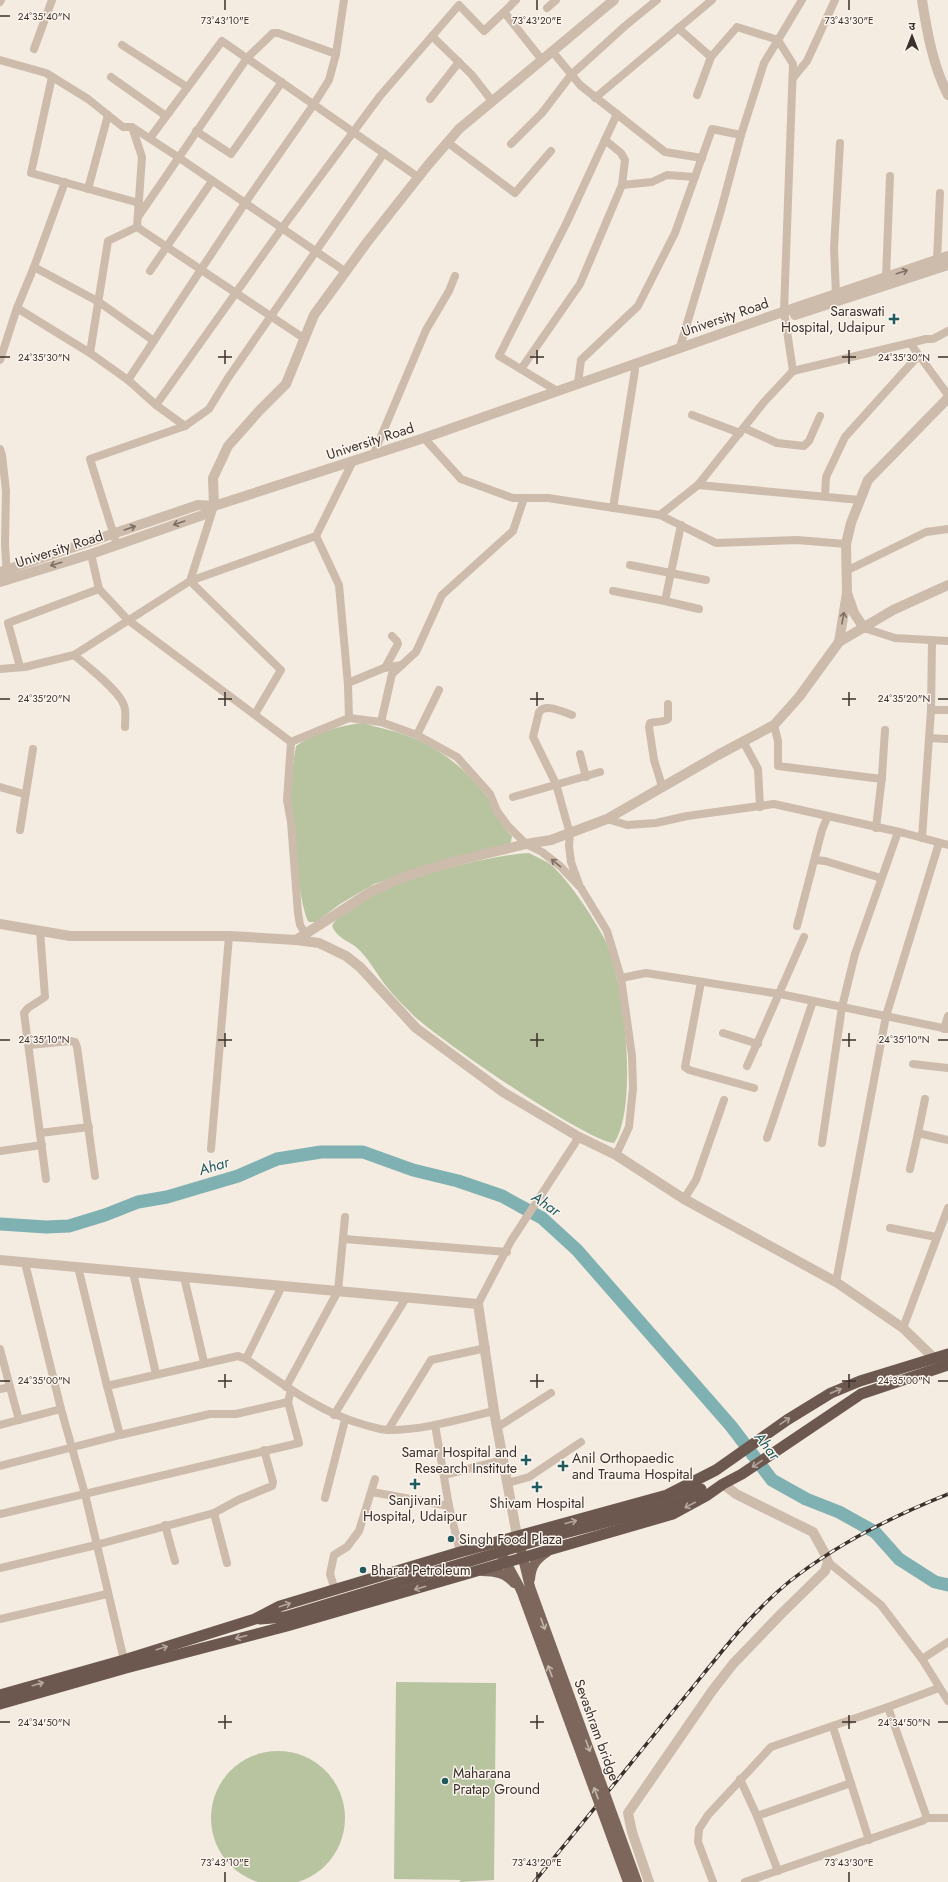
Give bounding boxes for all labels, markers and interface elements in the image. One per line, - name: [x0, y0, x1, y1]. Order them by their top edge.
- text: 24°35'40"N: [18, 9, 70, 24]
- text: 73°43'10"E: [201, 13, 249, 28]
- text: 73°43'20"E: [512, 13, 562, 28]
- text: 73°43'30"E: [824, 13, 874, 28]
- north arrow: [892, 16, 932, 56]
- text: उ: [909, 18, 916, 34]
- one-way arrow: [895, 267, 907, 275]
- street label: University Road: [679, 293, 771, 341]
- place label: Saraswati Hospital, Udaipur: [781, 301, 885, 337]
- marker: Saraswati Hospital, Udaipur: [888, 313, 900, 325]
- text: 24°35'30"N: [18, 350, 70, 365]
- text: 24°35'30"N: [878, 350, 930, 365]
- street label: University Road: [324, 417, 416, 465]
- one-way arrow: [173, 520, 186, 527]
- one-way arrow: [124, 524, 136, 532]
- street label: University Road: [13, 525, 105, 573]
- one-way arrow: [50, 561, 62, 569]
- one-way arrow: [839, 612, 847, 625]
- text: 24°35'20"N: [18, 691, 70, 706]
- text: 24°35'20"N: [878, 691, 930, 706]
- one-way arrow: [551, 859, 561, 868]
- text: 24°35'10"N: [18, 1032, 70, 1047]
- text: 24°35'10"N: [878, 1032, 930, 1047]
- water label: Ahar: [195, 1151, 233, 1181]
- water label: Ahar: [526, 1186, 566, 1222]
- text: 24°35'00"N: [18, 1373, 70, 1388]
- text: 24°35'00"N: [878, 1373, 930, 1388]
- one-way arrow: [829, 1387, 841, 1394]
- one-way arrow: [779, 1417, 790, 1425]
- water label: Ahar: [748, 1426, 786, 1466]
- place label: Samar Hospital and Research Institute: [401, 1442, 517, 1478]
- place label: Anil Orthopaedic and Trauma Hospital: [572, 1448, 693, 1484]
- marker: Samar Hospital and Research Institute: [520, 1454, 532, 1466]
- marker: Anil Orthopaedic and Trauma Hospital: [557, 1460, 569, 1472]
- one-way arrow: [752, 1460, 763, 1468]
- marker: Sanjivani Hospital, Udaipur: [409, 1478, 421, 1490]
- marker: Shivam Hospital: [531, 1481, 543, 1493]
- place label: Sanjivani Hospital, Udaipur: [363, 1490, 467, 1526]
- place label: Shivam Hospital: [490, 1493, 584, 1513]
- one-way arrow: [685, 1501, 697, 1509]
- one-way arrow: [564, 1518, 577, 1525]
- place label: Singh Food Plaza: [459, 1529, 562, 1549]
- marker: Singh Food Plaza: [446, 1534, 456, 1544]
- place label: Bharat Petroleum: [371, 1560, 471, 1580]
- marker: Bharat Petroleum: [358, 1565, 368, 1575]
- one-way arrow: [414, 1585, 427, 1592]
- one-way arrow: [278, 1601, 291, 1608]
- one-way arrow: [540, 1617, 548, 1629]
- one-way arrow: [235, 1634, 248, 1641]
- one-way arrow: [156, 1644, 169, 1651]
- one-way arrow: [546, 1665, 554, 1677]
- street label: Sevashram bridge: [569, 1676, 625, 1784]
- one-way arrow: [31, 1680, 44, 1687]
- text: 24°34'50"N: [18, 1715, 70, 1730]
- text: 24°34'50"N: [878, 1715, 930, 1730]
- one-way arrow: [584, 1740, 592, 1752]
- place label: Maharana Pratap Ground: [453, 1763, 540, 1799]
- marker: Maharana Pratap Ground: [440, 1776, 450, 1786]
- one-way arrow: [591, 1787, 599, 1799]
- text: 73°43'10"E: [201, 1855, 249, 1870]
- text: 73°43'20"E: [512, 1855, 562, 1870]
- text: 73°43'30"E: [824, 1855, 874, 1870]

